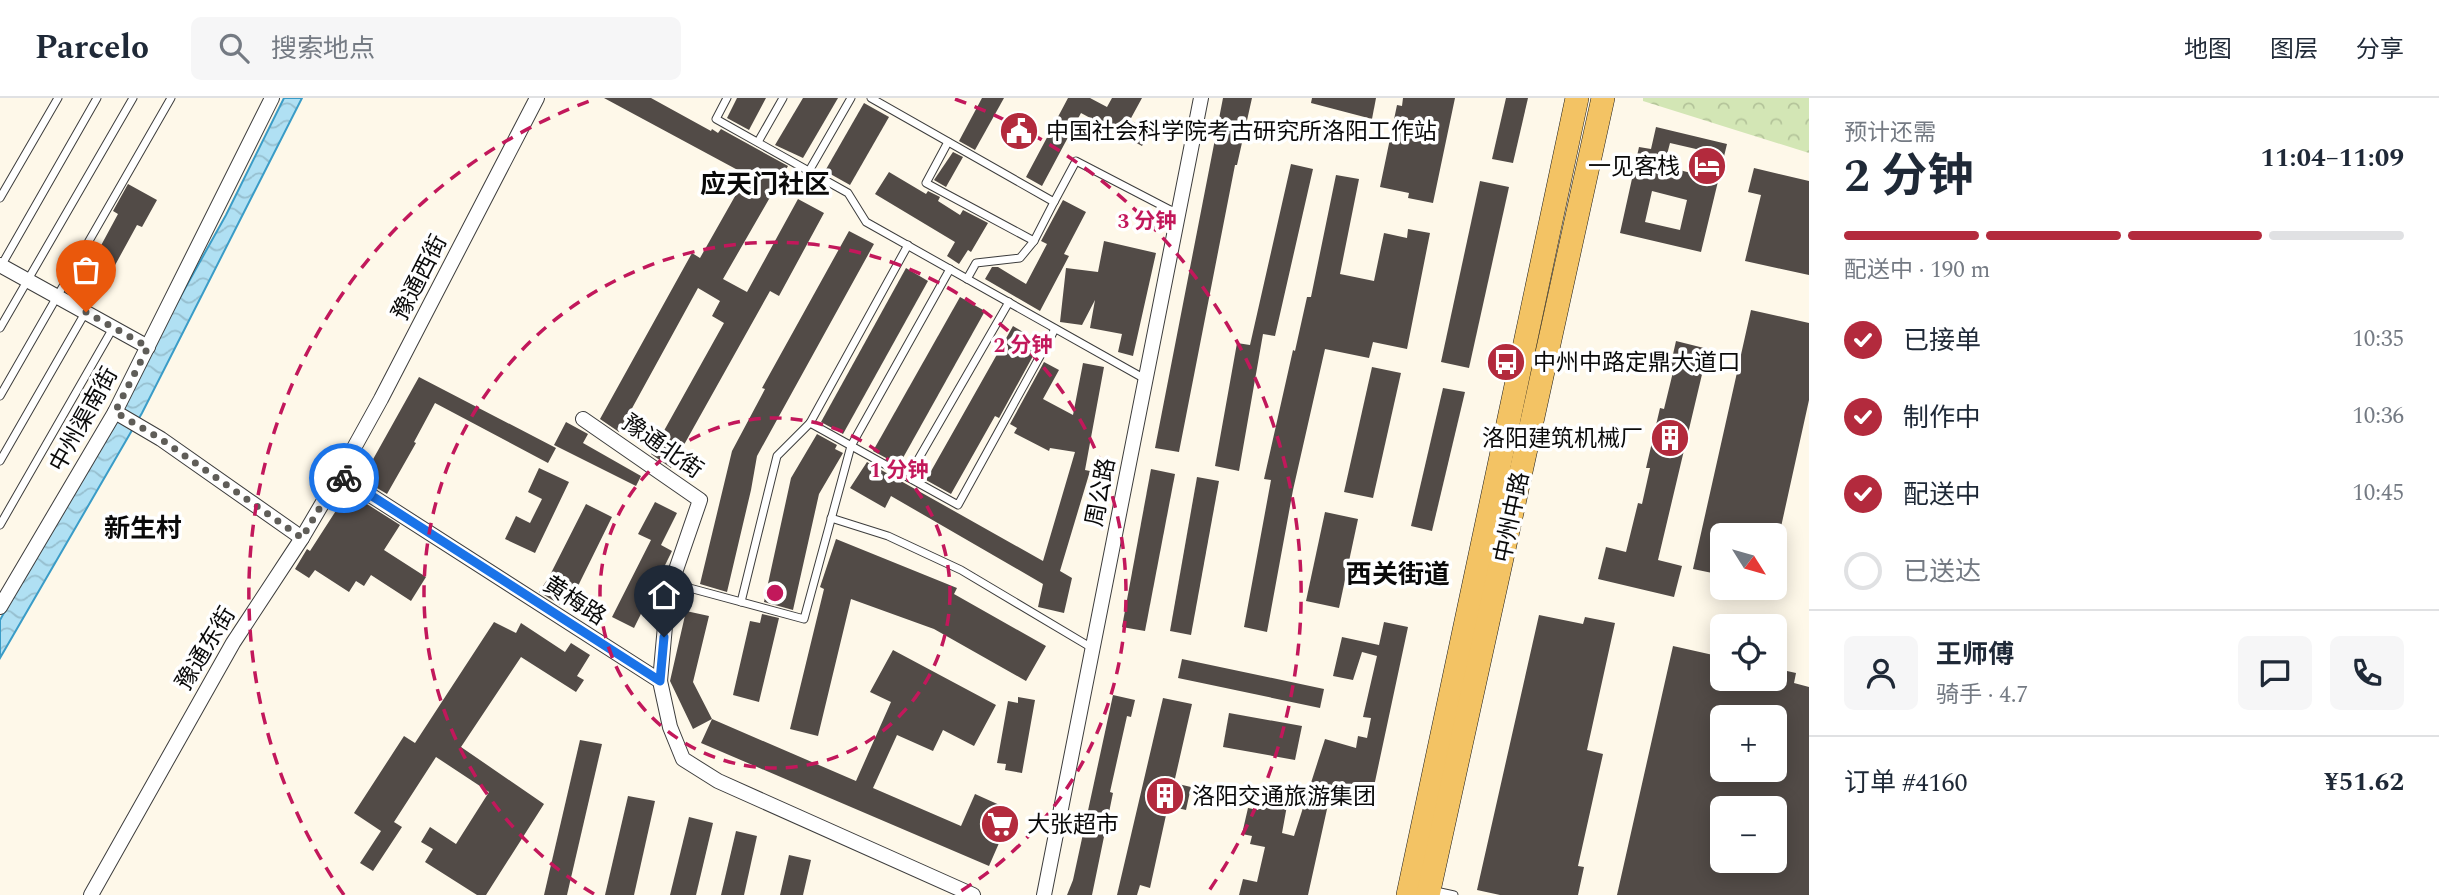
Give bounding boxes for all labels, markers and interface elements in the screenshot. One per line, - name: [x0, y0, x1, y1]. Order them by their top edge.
- search box: [191, 17, 681, 80]
- text: Parcelo: [35, 23, 149, 73]
- icon: search: [215, 29, 253, 67]
- text: 搜索地点: [271, 29, 375, 69]
- text: 地图: [2184, 32, 2232, 68]
- text: 图层: [2270, 32, 2318, 68]
- text: 分享: [2356, 32, 2404, 68]
- public building icon: 中国社会科学院考古研究所洛阳工作站: [998, 110, 1040, 152]
- place label: 中国社会科学院考古研究所洛阳工作站: [1046, 115, 1437, 150]
- text: 预计还需: [1844, 116, 1936, 151]
- text: 11:04–11:09: [2260, 138, 2404, 178]
- text: 2 分钟: [1844, 142, 1973, 212]
- hotel icon: 一见客栈: [1686, 145, 1728, 187]
- place label: 一见客栈: [1588, 150, 1680, 185]
- district label: 应天门社区: [700, 165, 830, 205]
- text: 3 分钟: [1117, 206, 1177, 238]
- street label: 豫通西街: [384, 229, 457, 327]
- pin: [56, 240, 116, 312]
- icon: bag: [67, 251, 105, 289]
- text: 配送中 · 190 m: [1844, 253, 1990, 288]
- icon: check: [1844, 321, 1882, 359]
- text: 已接单: [1903, 321, 1981, 361]
- text: 10:35: [2352, 322, 2404, 357]
- text: 2 分钟: [993, 330, 1053, 362]
- bus stop icon: 中州中路定鼎大道口: [1485, 341, 1527, 383]
- place label: 中州中路定鼎大道口: [1533, 346, 1740, 381]
- street label: 中州渠南街: [41, 361, 127, 479]
- icon: check: [1844, 398, 1882, 436]
- text: 制作中: [1903, 398, 1981, 438]
- text: 10:36: [2352, 399, 2404, 434]
- street label: 豫通北街: [614, 407, 710, 488]
- building icon: 洛阳建筑机械厂: [1649, 417, 1691, 459]
- place label: 洛阳建筑机械厂: [1482, 422, 1643, 457]
- courier: [309, 443, 379, 513]
- text: 1 分钟: [869, 455, 929, 487]
- street label: 周公路: [1078, 455, 1125, 529]
- icon: bike: [325, 459, 363, 497]
- street label: 中州中路: [1486, 469, 1539, 566]
- icon: check: [1844, 475, 1882, 513]
- text: 配送中: [1903, 475, 1981, 515]
- text: 10:45: [2352, 476, 2404, 511]
- district label: 新生村: [104, 509, 182, 549]
- north arrow: [1710, 523, 1787, 600]
- map controls: [1710, 523, 1787, 873]
- text: 已送达: [1903, 552, 1981, 592]
- district label: 西关街道: [1346, 555, 1450, 595]
- pin: [634, 565, 694, 637]
- street label: 黄梅路: [536, 568, 613, 635]
- icon: home: [645, 576, 683, 614]
- centre of rings: [763, 581, 787, 605]
- street label: 豫通东街: [168, 600, 245, 697]
- button: locate: [1710, 614, 1787, 691]
- text: 王师傅: [1936, 635, 2014, 675]
- button: person: [1844, 636, 1918, 710]
- button: chat: [2238, 636, 2312, 710]
- button: phone: [2330, 636, 2404, 710]
- text: 骑手 · 4.7: [1936, 678, 2028, 713]
- button: +: [1710, 705, 1787, 782]
- text: ¥51.62: [2324, 762, 2404, 802]
- text: 订单 #4160: [1844, 763, 1968, 803]
- building icon: 洛阳交通旅游集团: [1144, 775, 1186, 817]
- place label: 洛阳交通旅游集团: [1192, 780, 1376, 815]
- button: −: [1710, 796, 1787, 873]
- supermarket icon: 大张超市: [979, 803, 1021, 845]
- place label: 大张超市: [1027, 808, 1119, 843]

